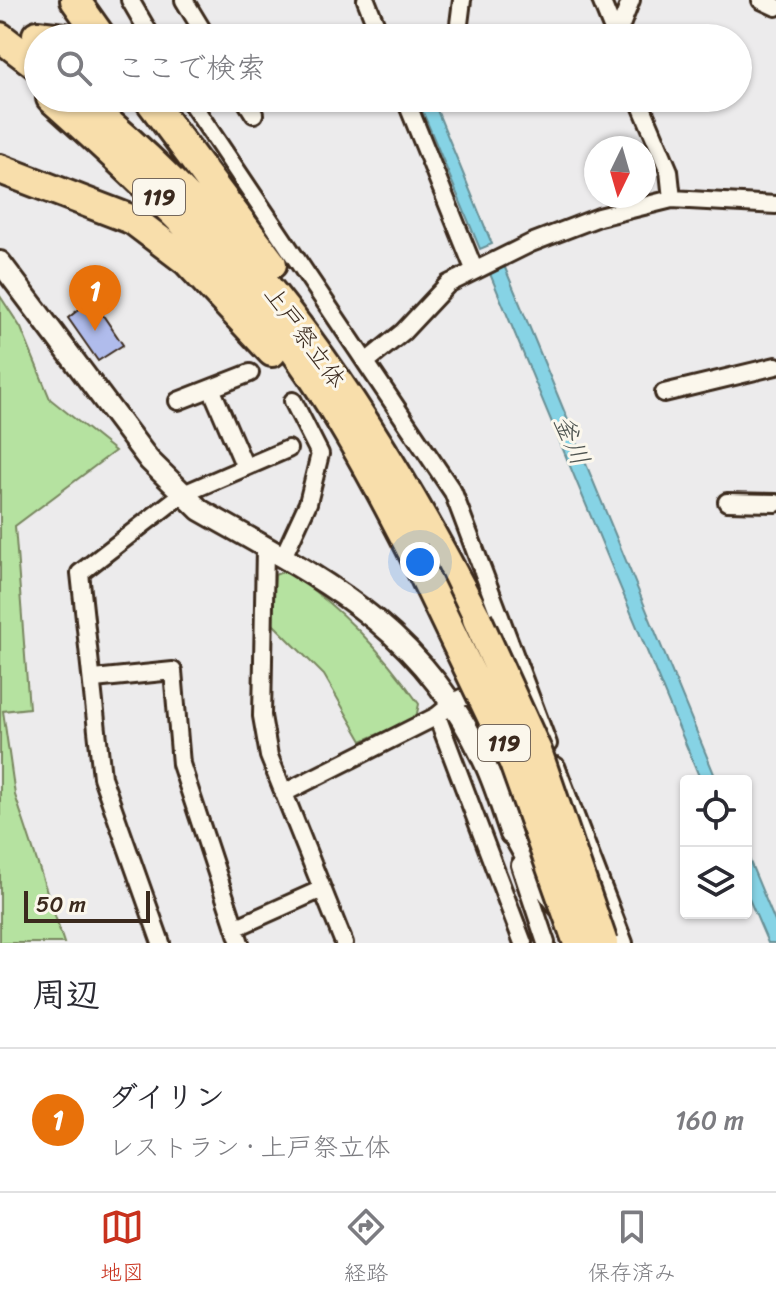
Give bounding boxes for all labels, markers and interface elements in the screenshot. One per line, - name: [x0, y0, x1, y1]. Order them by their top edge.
- search box: [24, 24, 752, 112]
- text: ここで検索: [116, 41, 266, 95]
- icon: search: [52, 46, 96, 90]
- north arrow: [584, 136, 656, 208]
- road number: 119: [133, 179, 185, 215]
- pin: 1: [69, 265, 121, 331]
- street label: 上戸祭立体: [253, 276, 357, 398]
- water label: 釜川: [541, 407, 603, 473]
- your location: [400, 542, 440, 582]
- road number: 119: [478, 725, 530, 761]
- map controls: [680, 775, 752, 919]
- button: locate: [680, 775, 752, 847]
- button: layers: [680, 847, 752, 919]
- text: 50 m: [36, 885, 86, 924]
- scale bar: [24, 887, 150, 923]
- text: 周辺: [32, 965, 100, 1025]
- text: ダイリン: [108, 1070, 225, 1124]
- text: 1: [52, 1097, 64, 1143]
- text: 160 m: [675, 1097, 744, 1143]
- text: レストラン · 上戸祭立体: [108, 1124, 391, 1170]
- tab: 地図: [100, 1205, 144, 1292]
- tab: 経路: [344, 1205, 388, 1292]
- tab: 保存済み: [588, 1205, 676, 1292]

